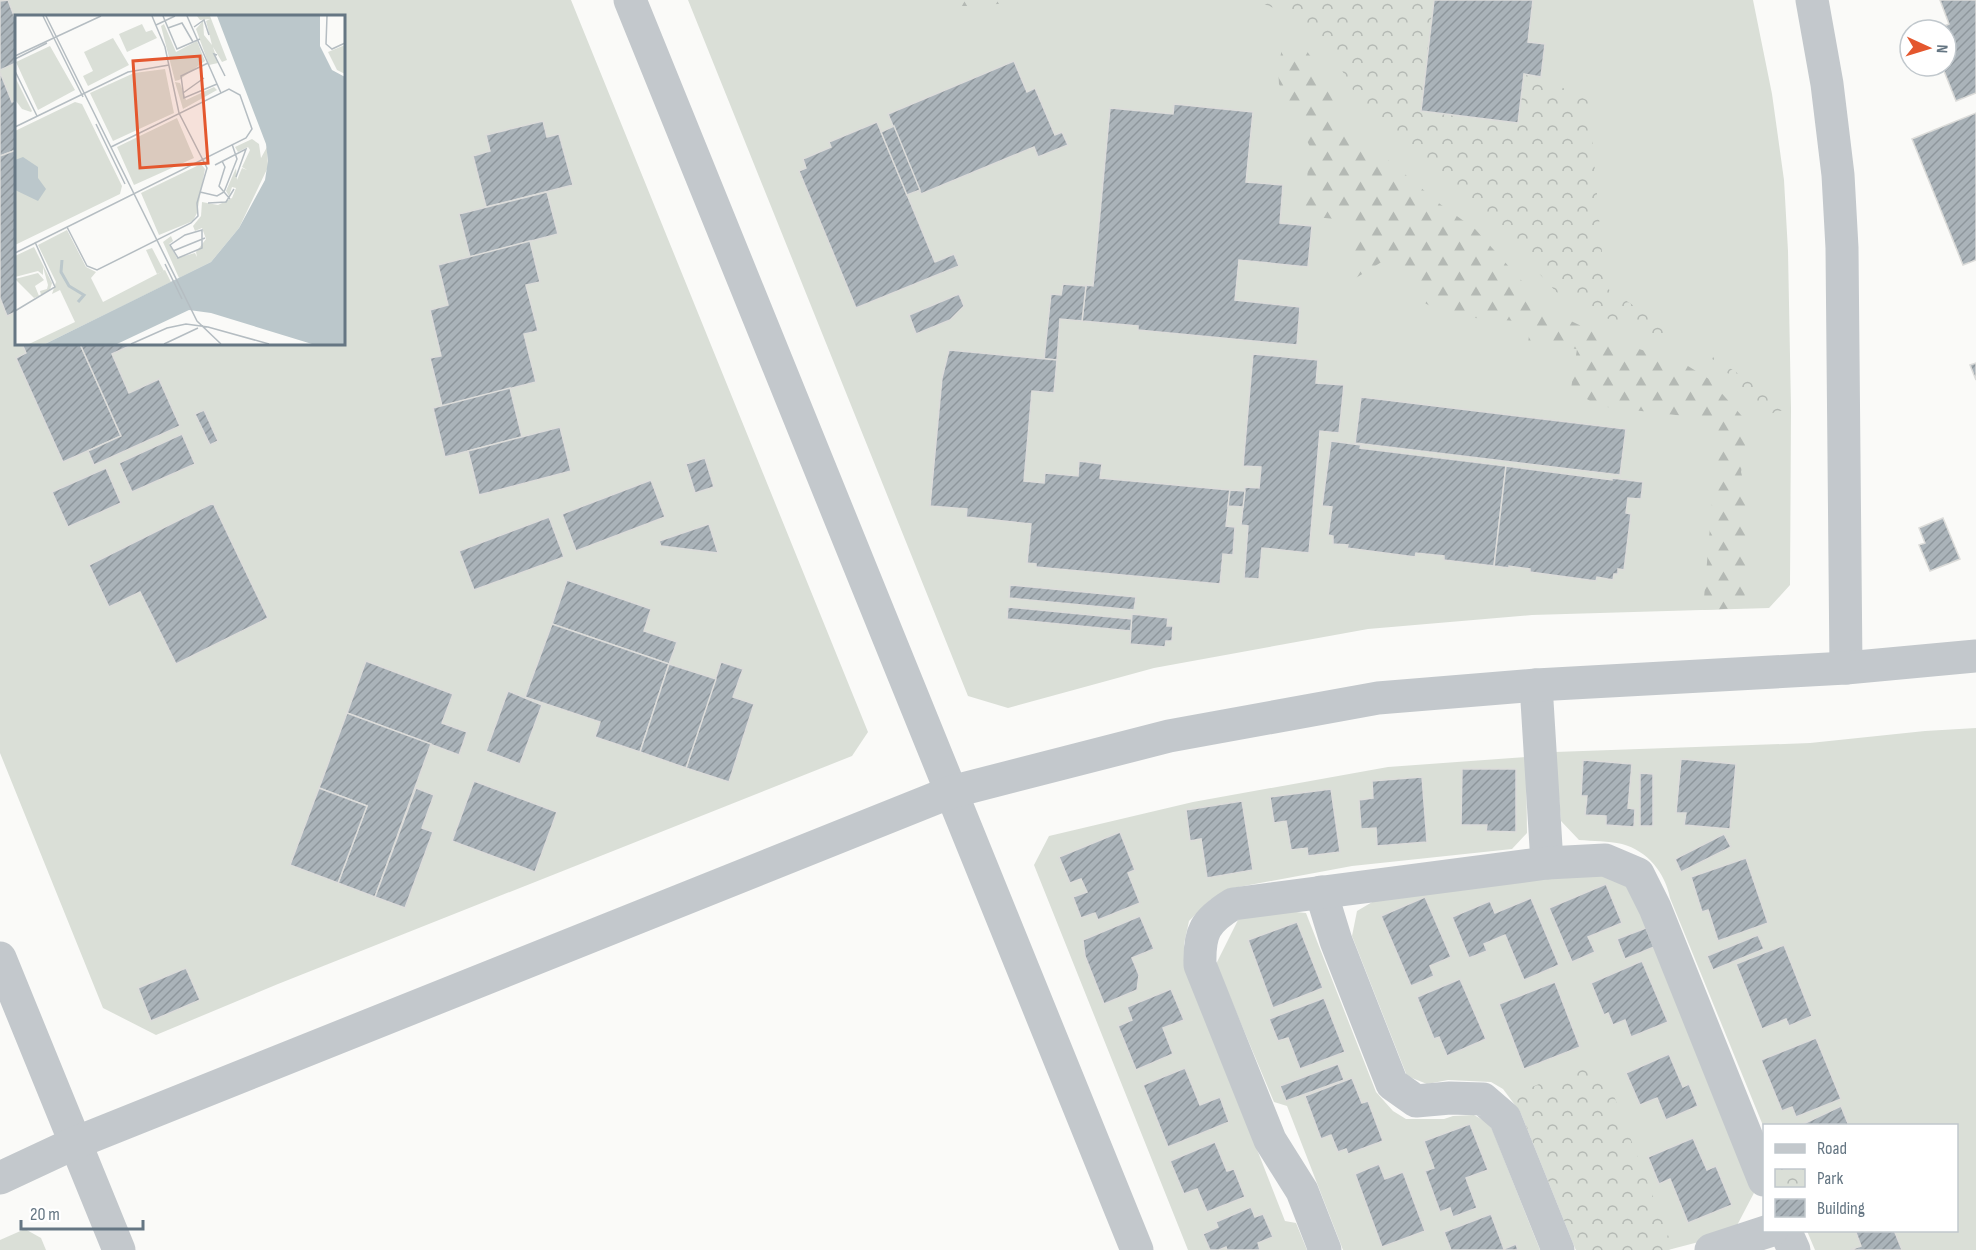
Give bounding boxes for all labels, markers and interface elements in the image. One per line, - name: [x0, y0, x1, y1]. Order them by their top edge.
- inset map: [15, 15, 345, 345]
- north arrow: [1898, 18, 1958, 78]
- text: N: [1932, 44, 1951, 54]
- legend: [1763, 1124, 1958, 1232]
- text: Road: [1817, 1138, 1847, 1159]
- text: Park: [1817, 1168, 1843, 1189]
- scale bar: [21, 1193, 142, 1231]
- text: Building: [1817, 1198, 1865, 1219]
- text: 20 m: [30, 1204, 60, 1225]

